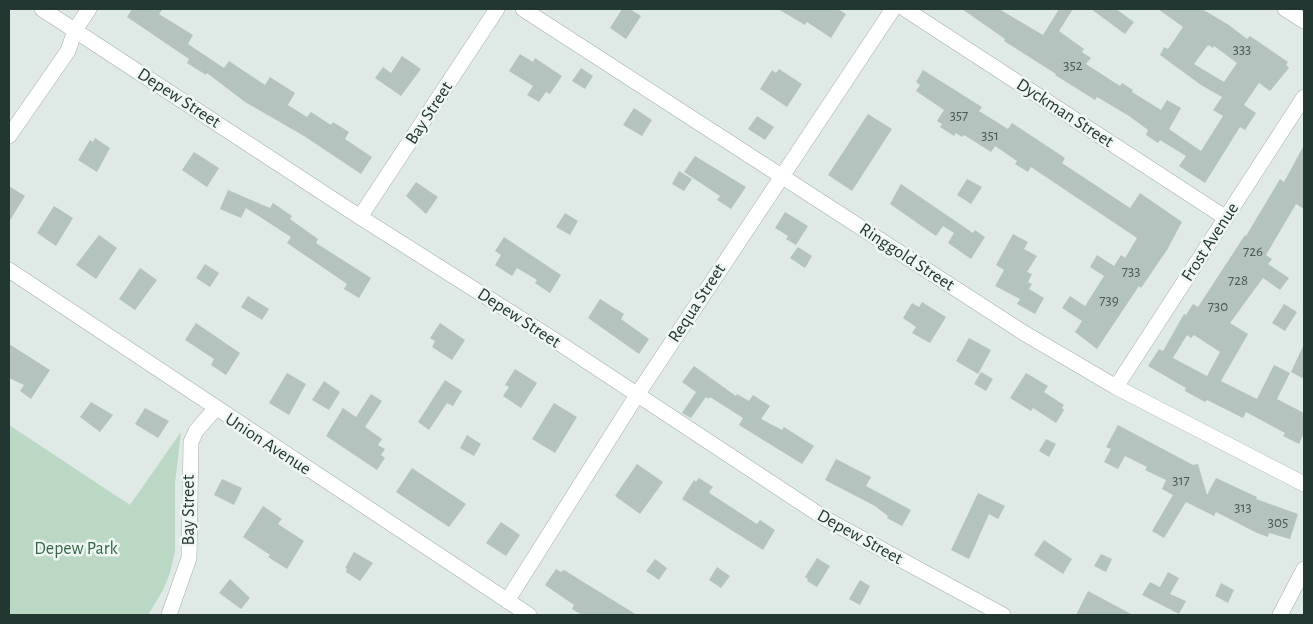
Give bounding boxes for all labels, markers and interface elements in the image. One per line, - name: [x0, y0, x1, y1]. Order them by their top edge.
- house number: 333: [1233, 40, 1251, 58]
- house number: 352: [1063, 56, 1083, 74]
- street label: Depew Street: [133, 63, 225, 133]
- street label: Dyckman Street: [1012, 74, 1118, 152]
- street label: Bay Street: [401, 77, 457, 149]
- house number: 357: [950, 106, 968, 124]
- house number: 351: [981, 126, 999, 144]
- street label: Frost Avenue: [1177, 199, 1243, 285]
- street label: Ringgold Street: [855, 218, 959, 296]
- house number: 726: [1243, 242, 1263, 260]
- street label: Requa Street: [664, 260, 730, 346]
- house number: 733: [1122, 262, 1140, 280]
- house number: 728: [1228, 271, 1248, 289]
- street label: Depew Street: [473, 283, 565, 353]
- house number: 739: [1099, 291, 1119, 309]
- house number: 730: [1208, 297, 1228, 315]
- street label: Union Avenue: [221, 408, 315, 480]
- house number: 317: [1172, 471, 1190, 489]
- street label: Bay Street: [178, 475, 200, 545]
- house number: 313: [1234, 498, 1252, 516]
- street label: Depew Street: [813, 505, 907, 569]
- house number: 305: [1268, 513, 1288, 531]
- park label: Depew Park: [34, 538, 118, 560]

